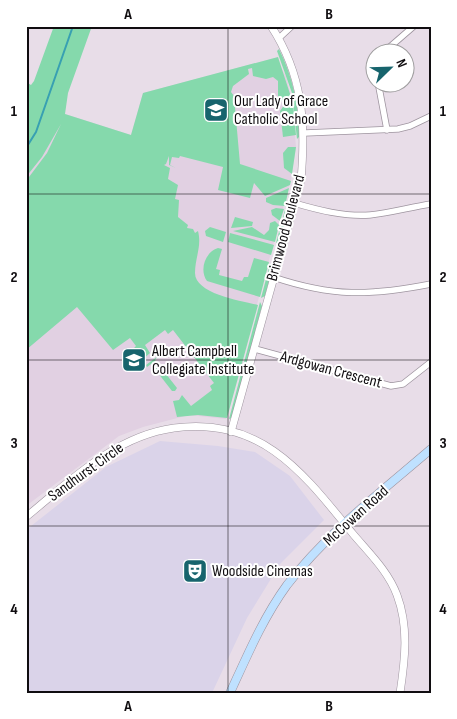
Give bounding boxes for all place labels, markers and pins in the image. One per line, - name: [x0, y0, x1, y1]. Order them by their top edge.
- place label: Our Lady of Grace Catholic School: [234, 92, 328, 129]
- school or university icon: Our Lady of Grace Catholic School: [203, 97, 229, 123]
- place label: Albert Campbell Collegiate Institute: [151, 342, 254, 379]
- school or university icon: Albert Campbell Collegiate Institute: [121, 347, 147, 373]
- theatre icon: Woodside Cinemas: [182, 558, 208, 584]
- place label: Woodside Cinemas: [212, 562, 313, 581]

